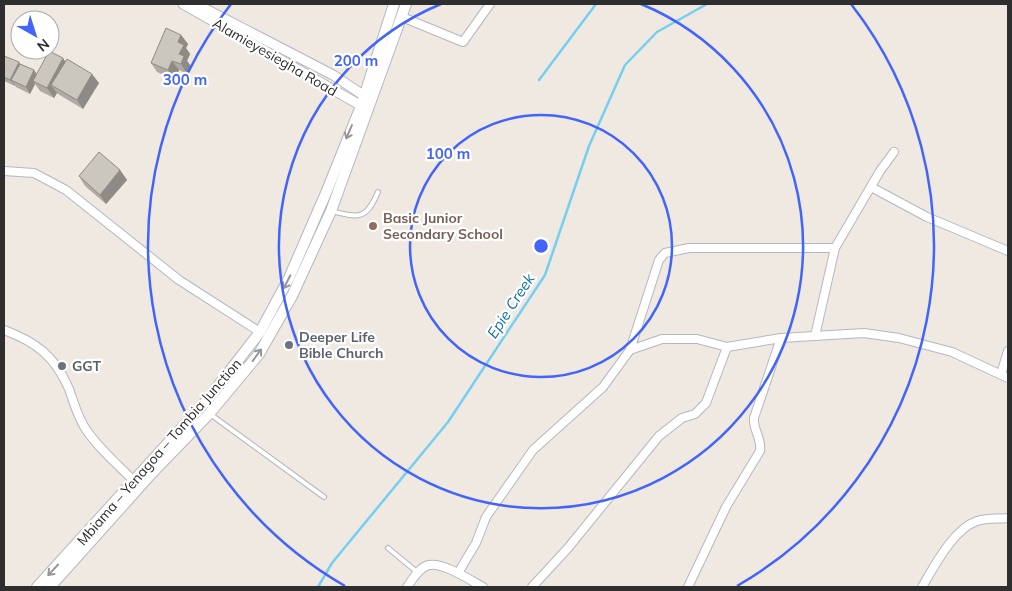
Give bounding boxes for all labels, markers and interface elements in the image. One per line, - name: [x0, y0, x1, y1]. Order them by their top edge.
- north arrow: [10, 10, 60, 60]
- street label: Alamieyesiegha Road: [209, 14, 341, 100]
- text: N: [33, 35, 53, 55]
- text: 200 m: [334, 51, 378, 70]
- text: 300 m: [163, 70, 207, 89]
- one-way arrow: [344, 124, 354, 139]
- text: 100 m: [426, 144, 470, 163]
- place label: Basic Junior Secondary School: [383, 209, 503, 243]
- marker: Basic Junior Secondary School: [367, 220, 379, 232]
- centre of rings: [532, 237, 550, 255]
- water label: Epie Creek: [483, 269, 539, 342]
- one-way arrow: [282, 275, 292, 290]
- place label: Deeper Life Bible Church: [299, 328, 383, 362]
- marker: Deeper Life Bible Church: [283, 339, 295, 351]
- one-way arrow: [252, 348, 262, 362]
- street label: Mbiama – Yenagoa – Tombia Junction: [73, 355, 245, 549]
- place label: GGT: [72, 357, 102, 375]
- marker: GGT: [56, 360, 68, 372]
- one-way arrow: [47, 564, 59, 577]

